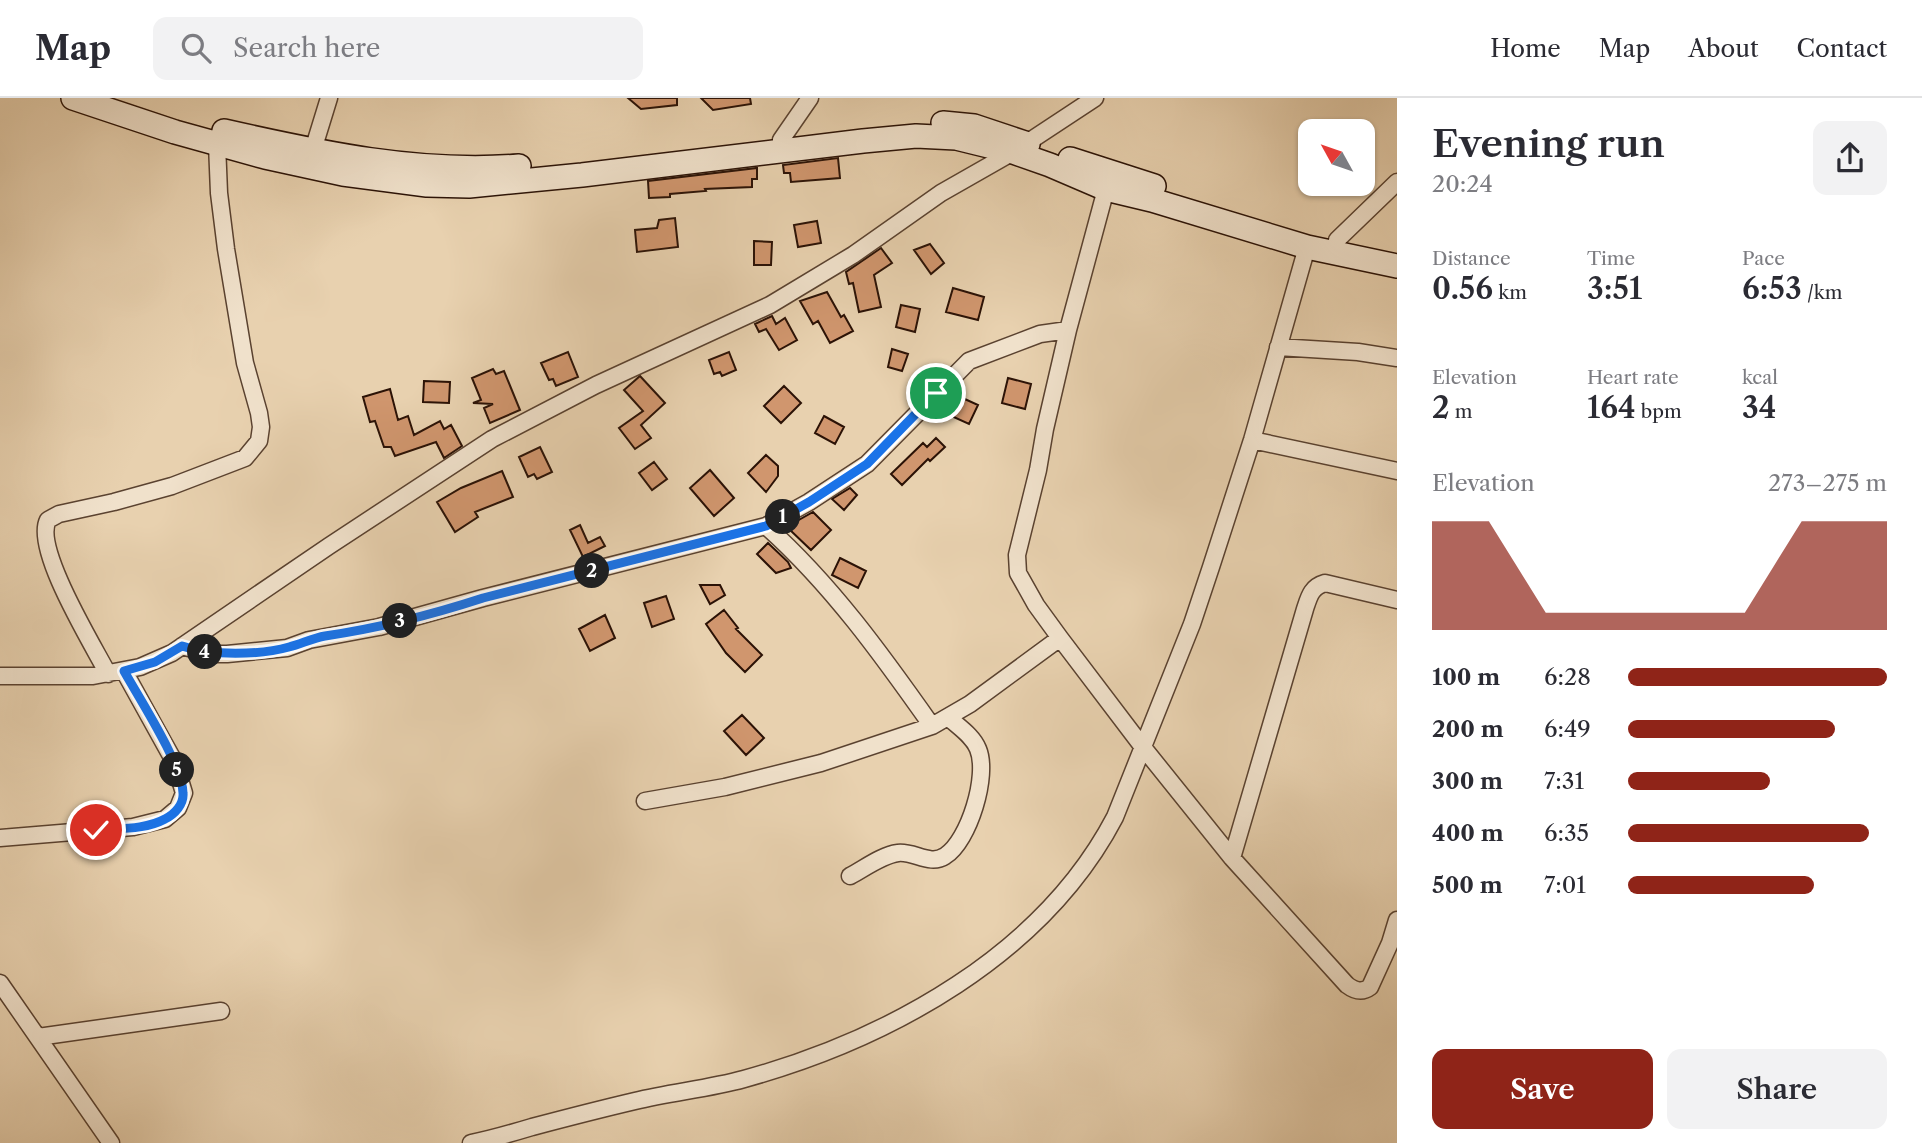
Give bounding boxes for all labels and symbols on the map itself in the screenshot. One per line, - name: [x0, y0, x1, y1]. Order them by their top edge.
- north arrow: [1298, 119, 1376, 196]
- pin: [906, 363, 966, 423]
- pin: 1: [766, 500, 800, 534]
- pin: 2: [574, 554, 610, 588]
- pin: 3: [382, 603, 418, 638]
- pin: 4: [188, 634, 222, 670]
- pin: 5: [160, 752, 194, 788]
- pin: [66, 800, 126, 860]

